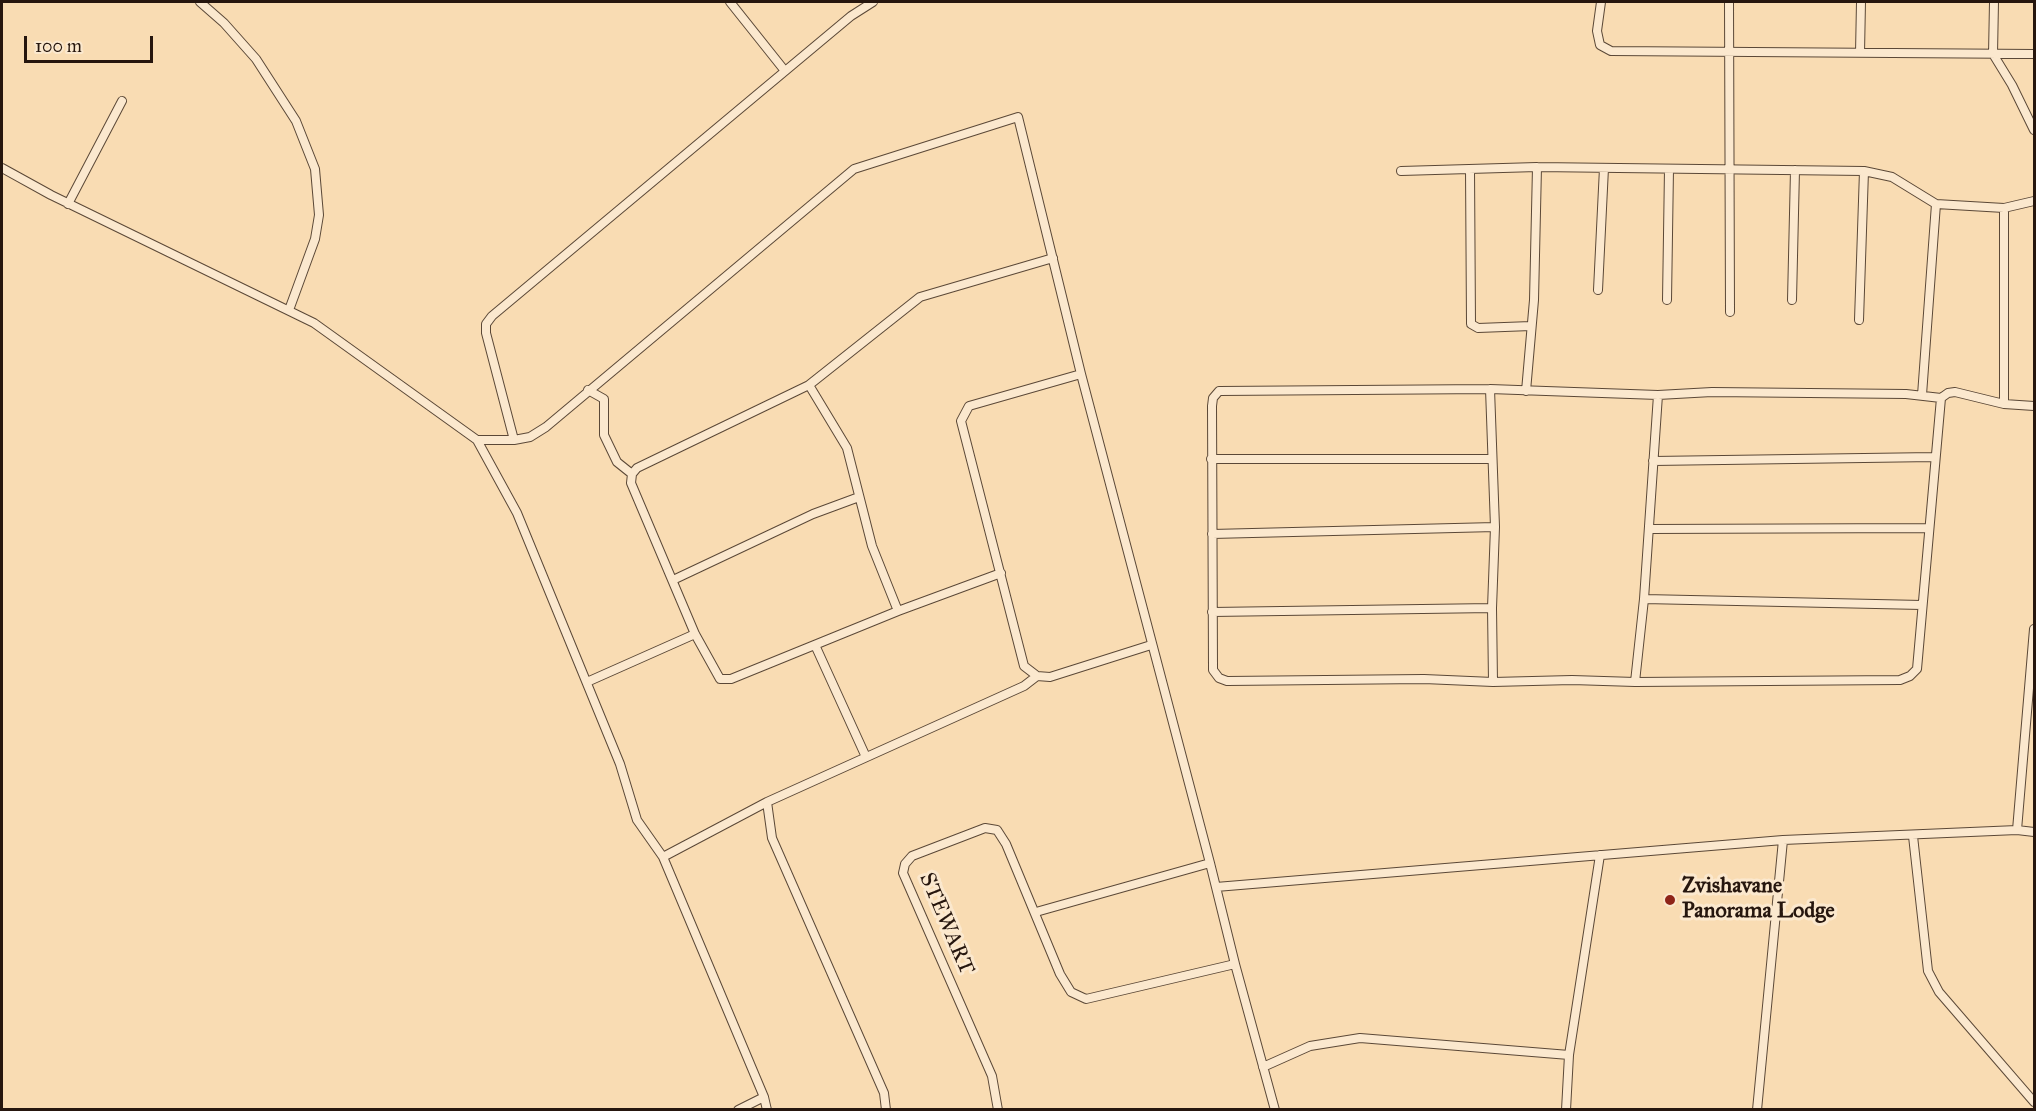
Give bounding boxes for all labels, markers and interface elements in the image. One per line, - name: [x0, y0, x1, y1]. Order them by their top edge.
- scale bar: [27, 24, 156, 62]
- text: 100 m: [35, 35, 82, 57]
- street label: STEWART: [913, 869, 979, 979]
- place label: Zvishavane Panorama Lodge: [1682, 874, 1835, 926]
- marker: Zvishavane Panorama Lodge: [1663, 893, 1677, 907]

